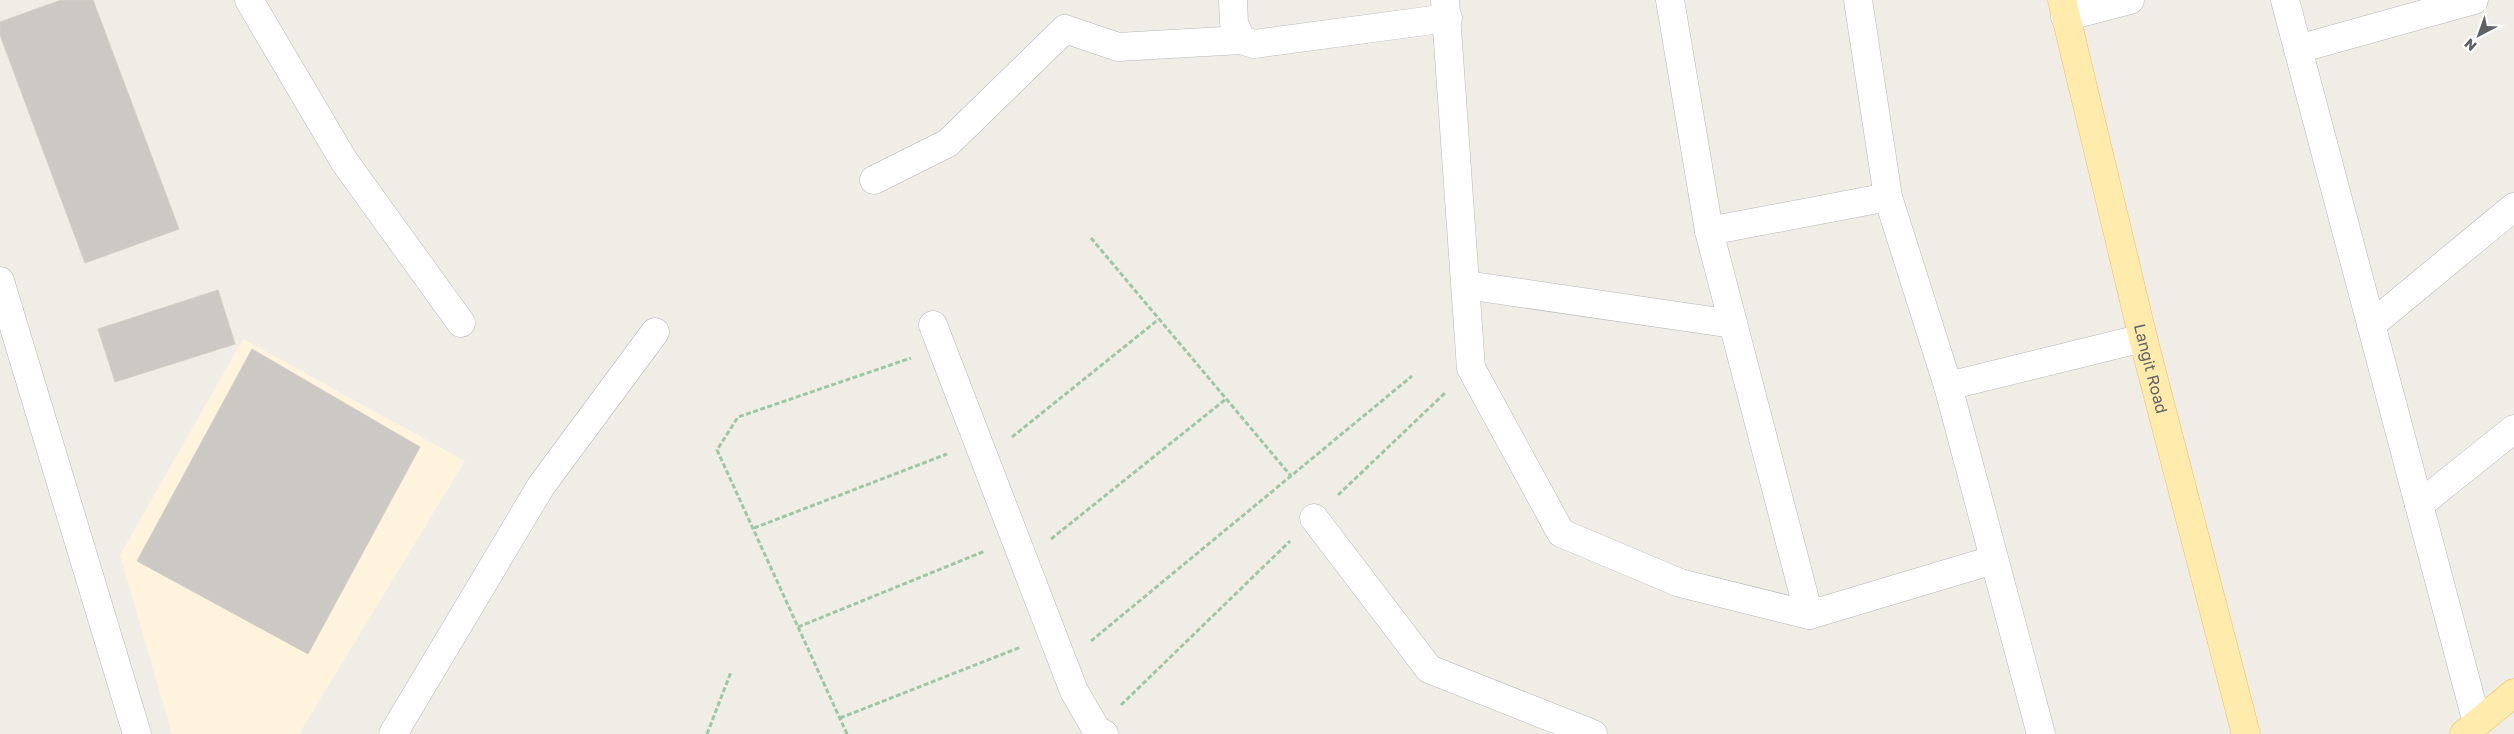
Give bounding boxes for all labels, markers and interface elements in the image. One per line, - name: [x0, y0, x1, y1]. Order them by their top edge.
- north arrow: [2454, 10, 2504, 60]
- text: N: [2461, 35, 2480, 55]
- street label: Langit Road: [2130, 322, 2172, 415]

